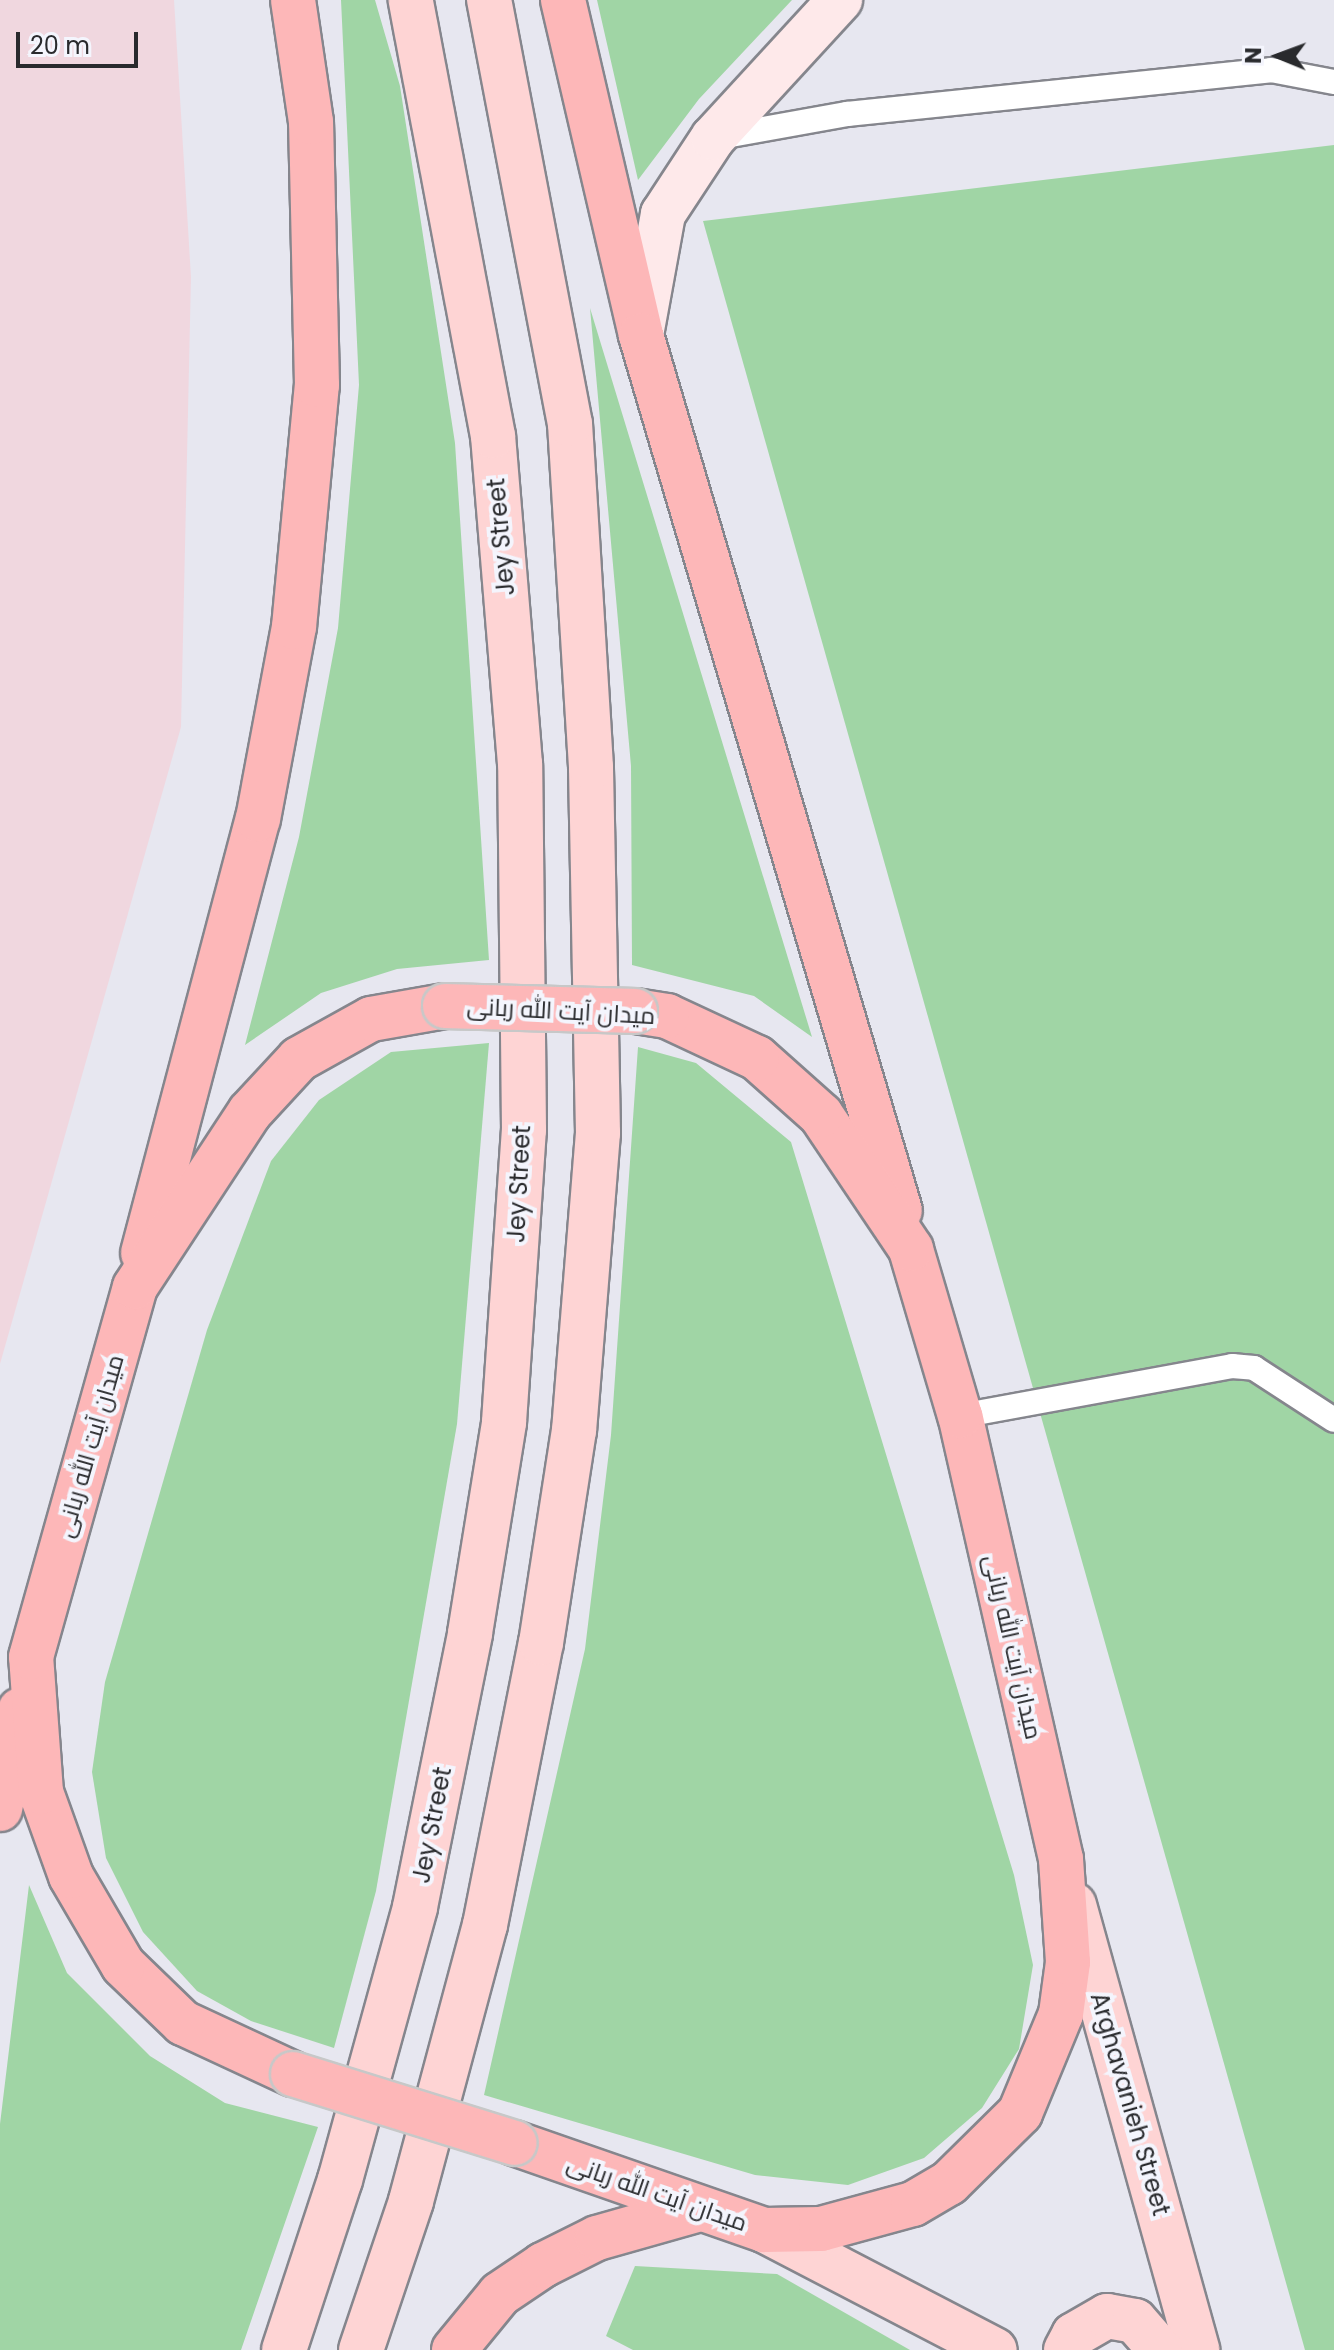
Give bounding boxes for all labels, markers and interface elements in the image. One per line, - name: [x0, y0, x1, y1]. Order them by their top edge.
- scale bar: [20, 16, 142, 66]
- north arrow: [1238, 16, 1318, 96]
- text: 20 m: [30, 29, 90, 62]
- text: N: [1238, 47, 1269, 64]
- street label: Jey Street: [482, 477, 520, 597]
- street label: میدان آیت الله ربانی: [466, 992, 656, 1030]
- street label: Jey Street: [502, 1124, 536, 1244]
- street label: میدان آیت الله ربانی: [50, 1351, 130, 1541]
- street label: میدان آیت الله ربانی: [978, 1552, 1048, 1742]
- street label: Jey Street: [407, 1764, 457, 1886]
- street label: Arghavanieh Street: [1084, 1989, 1176, 2219]
- street label: میدان آیت الله ربانی: [563, 2149, 751, 2237]

